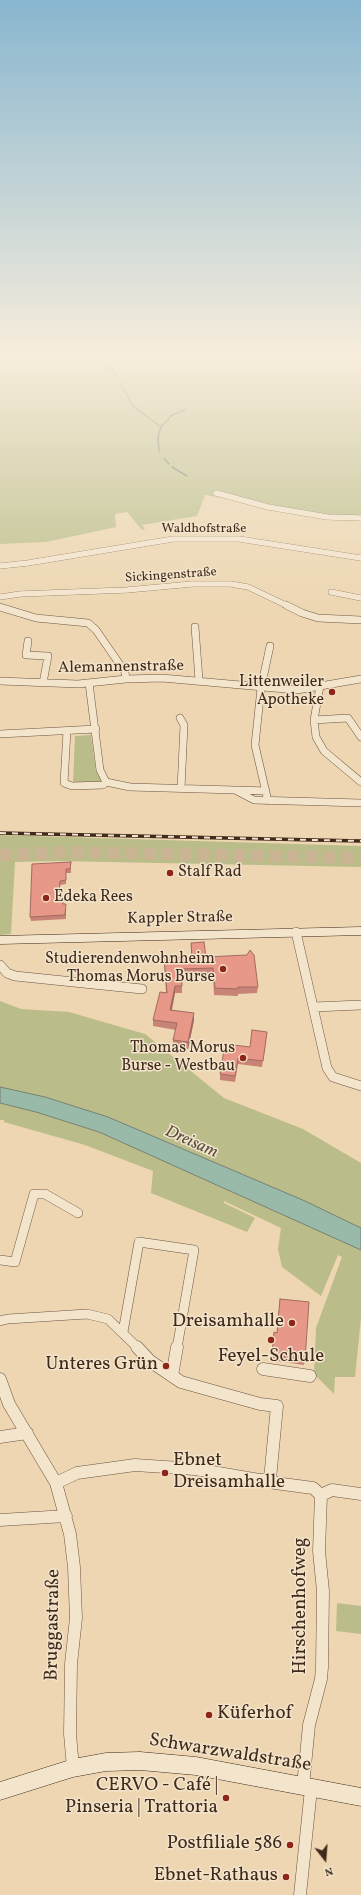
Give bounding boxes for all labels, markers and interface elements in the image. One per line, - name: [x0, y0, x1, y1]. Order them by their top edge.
- street label: Waldhofstraße: [162, 522, 246, 538]
- street label: Sickingenstraße: [125, 565, 217, 587]
- street label: Alemannenstraße: [58, 657, 184, 679]
- place label: Littenweiler Apotheke: [239, 673, 324, 711]
- marker: Littenweiler Apotheke: [327, 687, 337, 697]
- place label: Stalf Rad: [178, 863, 242, 883]
- marker: Stalf Rad: [165, 868, 175, 878]
- place label: Edeka Rees: [54, 888, 133, 908]
- marker: Edeka Rees: [41, 893, 51, 903]
- street label: Kappler Straße: [127, 908, 233, 930]
- place label: Studierendenwohnheim Thomas Morus Burse: [45, 950, 215, 988]
- marker: Studierendenwohnheim Thomas Morus Burse: [218, 964, 228, 974]
- place label: Thomas Morus Burse - Westbau: [121, 1039, 235, 1077]
- marker: Thomas Morus Burse - Westbau: [238, 1053, 248, 1063]
- water label: Dreisam: [161, 1122, 221, 1164]
- place label: Dreisamhalle: [172, 1312, 284, 1334]
- marker: Dreisamhalle: [287, 1318, 297, 1328]
- marker: Feyel-Schule: [266, 1335, 276, 1345]
- place label: Feyel-Schule: [218, 1347, 324, 1369]
- place label: Unteres Grün: [46, 1355, 158, 1377]
- marker: Unteres Grün: [161, 1361, 171, 1371]
- place label: Ebnet Dreisamhalle: [173, 1451, 285, 1495]
- marker: Ebnet Dreisamhalle: [160, 1468, 170, 1478]
- street label: Hirschenhofweg: [291, 1538, 313, 1674]
- street label: Bruggastraße: [42, 1569, 66, 1681]
- place label: Küferhof: [217, 1704, 292, 1726]
- marker: Küferhof: [204, 1710, 214, 1720]
- street label: Schwarzwaldstraße: [147, 1730, 313, 1778]
- place label: CERVO - Café | Pinseria | Trattoria: [65, 1776, 218, 1820]
- marker: CERVO - Café | Pinseria | Trattoria: [221, 1793, 231, 1803]
- place label: Postfiliale 586: [167, 1834, 282, 1856]
- north arrow: [305, 1839, 345, 1879]
- marker: Postfiliale 586: [285, 1840, 295, 1850]
- text: N: [323, 1863, 335, 1879]
- place label: Ebnet-Rathaus: [154, 1866, 278, 1888]
- marker: Ebnet-Rathaus: [281, 1872, 291, 1882]

